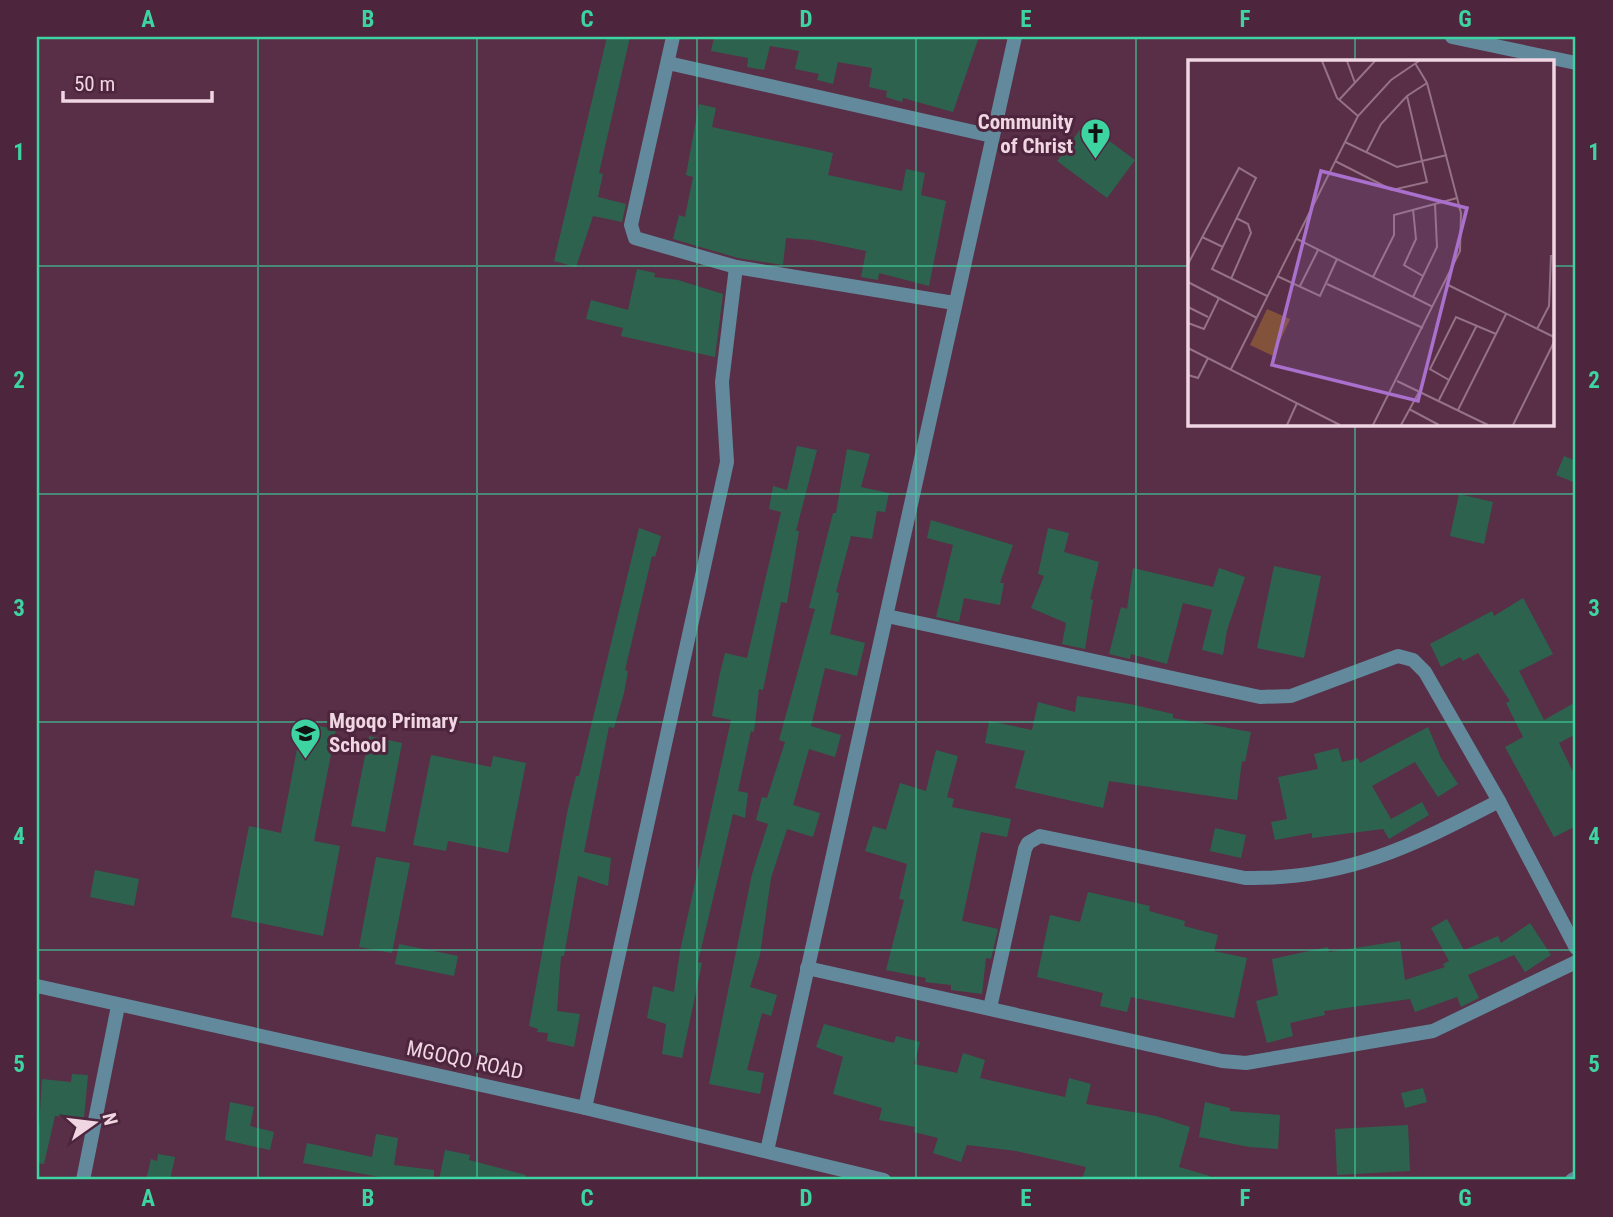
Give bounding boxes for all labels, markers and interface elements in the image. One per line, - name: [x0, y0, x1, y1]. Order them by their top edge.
- text: A: [141, 6, 155, 33]
- text: B: [362, 6, 374, 33]
- text: C: [580, 6, 594, 33]
- text: D: [800, 6, 813, 33]
- text: E: [1020, 6, 1032, 33]
- text: F: [1240, 6, 1251, 33]
- text: G: [1458, 6, 1472, 33]
- scale bar: [63, 60, 212, 104]
- inset map: [1188, 60, 1554, 425]
- text: 50 m: [74, 72, 115, 96]
- place label: Community of Christ: [978, 110, 1074, 158]
- church icon: Community of Christ: [1079, 117, 1113, 161]
- text: 1: [13, 139, 25, 166]
- text: 1: [1588, 139, 1600, 166]
- text: 2: [13, 367, 25, 394]
- text: 2: [1588, 367, 1600, 394]
- text: 3: [13, 595, 25, 622]
- text: 3: [1588, 595, 1600, 622]
- place label: Mgoqo Primary School: [329, 709, 458, 757]
- school or university icon: Mgoqo Primary School: [289, 716, 323, 760]
- text: 4: [13, 823, 25, 850]
- text: 4: [1588, 823, 1600, 850]
- street label: MGOQO ROAD: [404, 1036, 526, 1084]
- text: 5: [13, 1051, 25, 1078]
- text: 5: [1588, 1051, 1600, 1078]
- north arrow: [60, 1088, 130, 1158]
- text: N: [97, 1111, 123, 1127]
- text: A: [141, 1185, 155, 1212]
- text: B: [362, 1185, 374, 1212]
- text: C: [580, 1185, 594, 1212]
- text: D: [800, 1185, 813, 1212]
- text: E: [1020, 1185, 1032, 1212]
- text: F: [1240, 1185, 1251, 1212]
- text: G: [1458, 1185, 1472, 1212]

